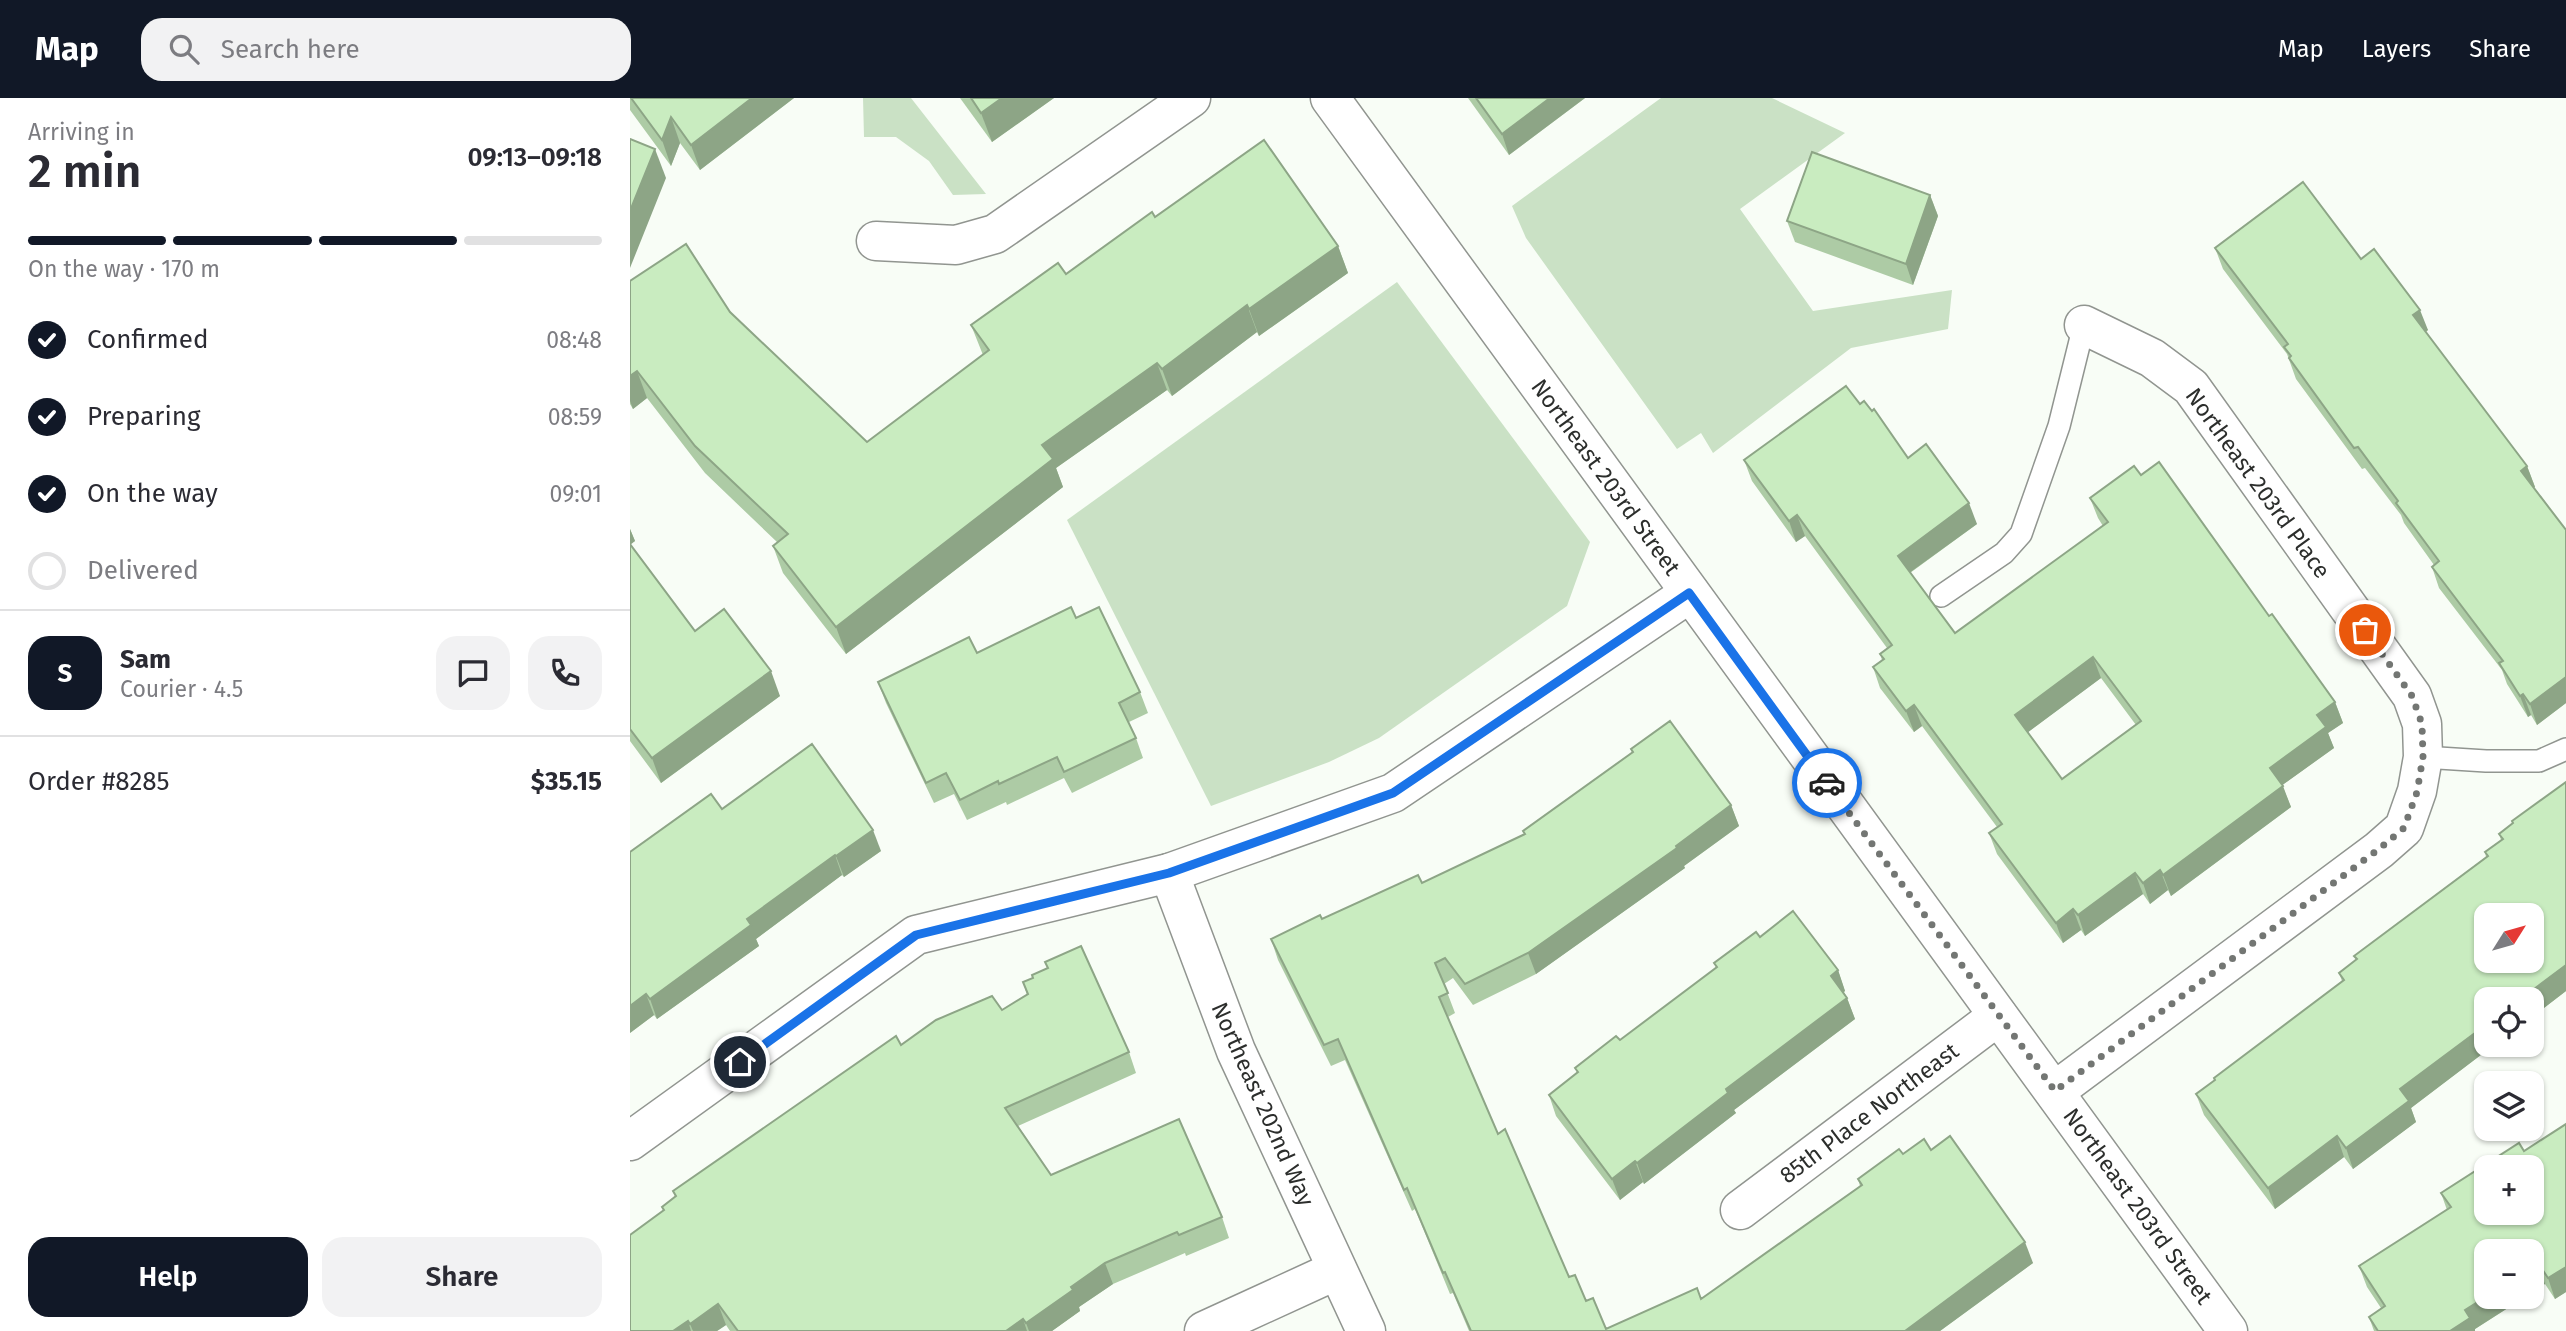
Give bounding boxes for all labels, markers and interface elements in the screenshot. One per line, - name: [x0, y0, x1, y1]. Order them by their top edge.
- search box: [141, 18, 631, 81]
- text: Map: [35, 29, 99, 69]
- icon: search: [165, 30, 203, 68]
- text: Search here: [221, 34, 360, 65]
- text: Map: [2278, 35, 2324, 63]
- text: Layers: [2362, 35, 2431, 63]
- text: Share: [2469, 35, 2531, 63]
- text: Arriving in: [28, 118, 135, 146]
- text: 09:13–09:18: [468, 142, 602, 173]
- text: 2 min: [28, 144, 141, 199]
- text: On the way · 170 m: [28, 255, 220, 283]
- icon: check: [28, 321, 66, 359]
- text: Confirmed: [87, 324, 208, 355]
- text: 08:48: [546, 326, 602, 354]
- street label: Northeast 203rd Street: [1525, 374, 1687, 581]
- street label: Northeast 203rd Place: [2180, 382, 2336, 584]
- icon: check: [28, 398, 66, 436]
- text: Preparing: [87, 401, 200, 432]
- text: 08:59: [548, 403, 602, 431]
- icon: check: [28, 475, 66, 513]
- text: On the way: [87, 478, 218, 509]
- text: 09:01: [550, 480, 602, 508]
- text: Delivered: [87, 555, 199, 586]
- pin: [2335, 600, 2395, 660]
- icon: bag: [2346, 611, 2384, 649]
- button: chat: [436, 636, 510, 710]
- button: phone: [528, 636, 602, 710]
- text: Sam: [120, 644, 171, 675]
- text: S: [58, 658, 72, 689]
- text: Courier · 4.5: [120, 675, 243, 703]
- courier: [1792, 748, 1862, 818]
- icon: car: [1808, 764, 1846, 802]
- text: Order #8285: [28, 766, 170, 797]
- text: $35.15: [531, 766, 602, 797]
- north arrow: [2474, 903, 2544, 973]
- map controls: [2474, 903, 2544, 1309]
- button: locate: [2474, 987, 2544, 1057]
- street label: Northeast 202nd Way: [1205, 998, 1321, 1211]
- pin: [710, 1032, 770, 1092]
- street label: 85th Place Northeast: [1774, 1036, 1965, 1189]
- icon: home: [721, 1043, 759, 1081]
- button: layers: [2474, 1071, 2544, 1141]
- street label: Northeast 203rd Street: [2057, 1103, 2219, 1310]
- button: +: [2474, 1155, 2544, 1225]
- button: Help: [28, 1237, 308, 1317]
- button: Share: [322, 1237, 602, 1317]
- button: −: [2474, 1239, 2544, 1309]

